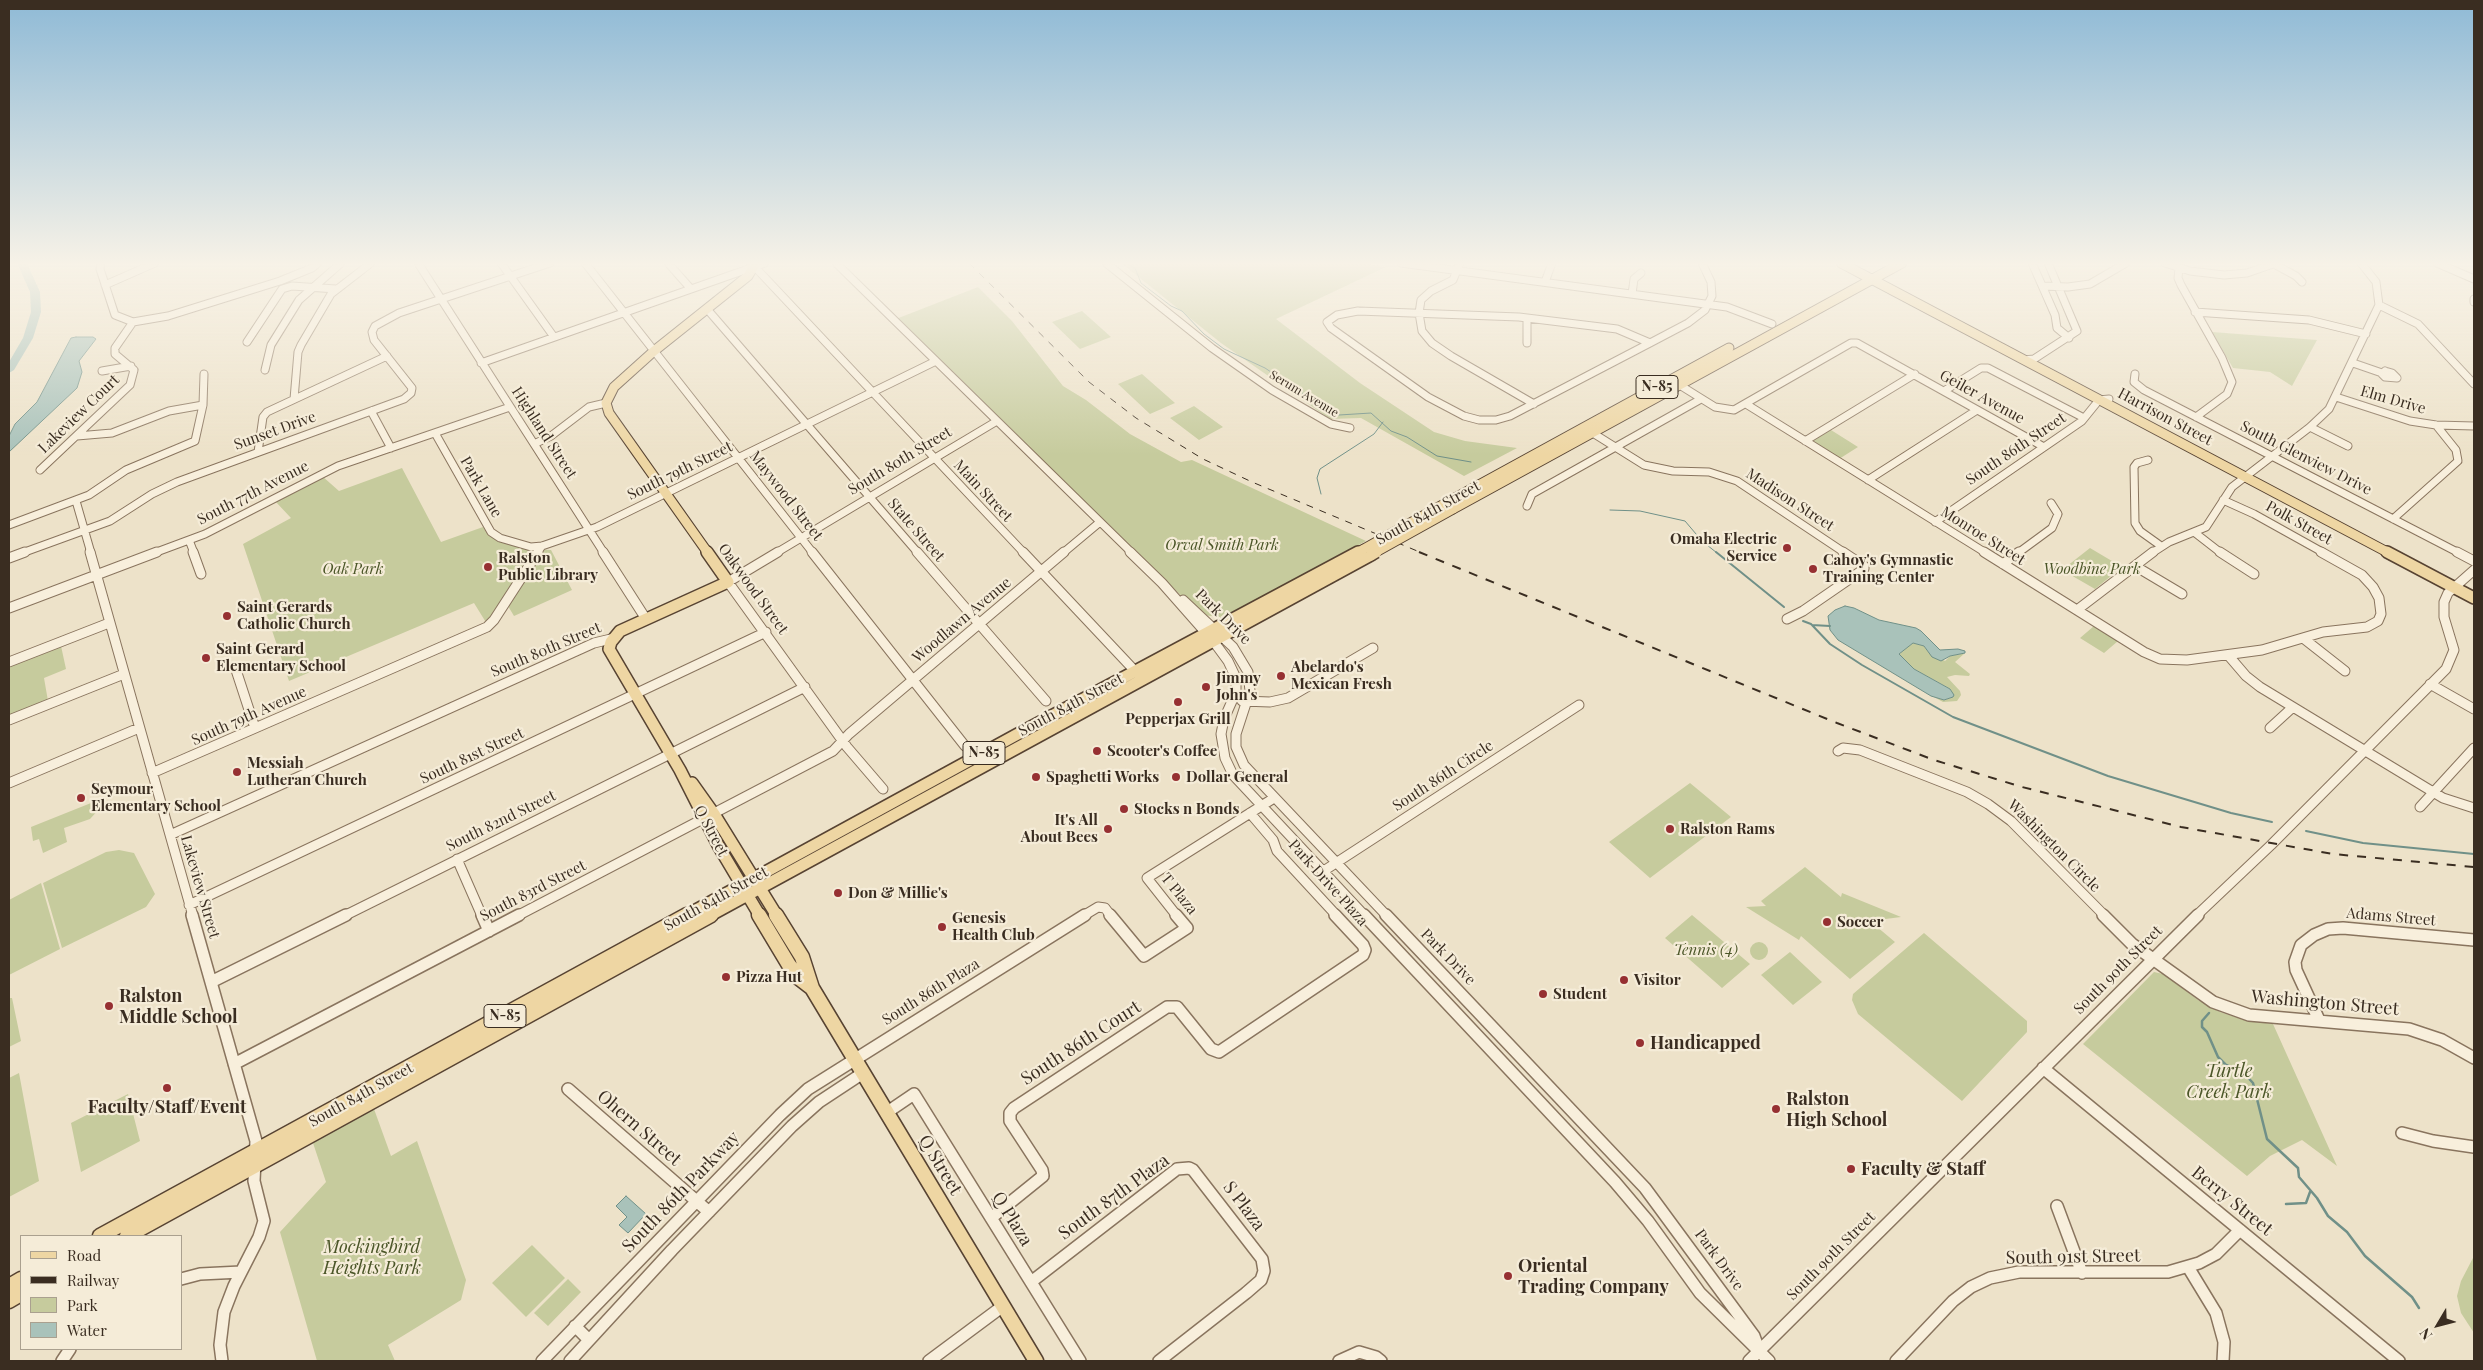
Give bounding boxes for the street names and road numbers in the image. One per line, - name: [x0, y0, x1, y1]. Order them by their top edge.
- street label: Geiler Avenue: [1936, 366, 2028, 428]
- street label: Serum Avenue: [1267, 368, 1341, 420]
- street label: Lakeview Court: [35, 371, 123, 457]
- road number: N-85: [1636, 376, 1678, 398]
- street label: Elm Drive: [2358, 382, 2428, 418]
- street label: Highland Street: [508, 384, 580, 482]
- street label: Harrison Street: [2115, 385, 2215, 449]
- street label: Sunset Drive: [232, 408, 318, 454]
- street label: South 86th Street: [1963, 409, 2069, 489]
- street label: South Glenview Drive: [2237, 417, 2375, 499]
- street label: South 80th Street: [845, 423, 955, 499]
- street label: South 79th Street: [624, 438, 736, 504]
- street label: Maywood Street: [746, 448, 826, 544]
- street label: Park Lane: [456, 453, 506, 521]
- street label: Main Street: [950, 456, 1016, 526]
- street label: South 77th Avenue: [194, 457, 312, 529]
- street label: Madison Street: [1743, 465, 1837, 535]
- street label: South 84th Street: [1373, 477, 1483, 549]
- street label: State Street: [884, 495, 948, 565]
- street label: Polk Street: [2263, 497, 2335, 549]
- street label: Monroe Street: [1937, 503, 2029, 569]
- street label: Oakwood Street: [714, 540, 792, 638]
- street label: Woodlawn Avenue: [909, 574, 1015, 666]
- street label: Park Drive: [1191, 585, 1255, 649]
- street label: South 80th Street: [488, 619, 604, 681]
- street label: South 84th Street: [1015, 670, 1127, 740]
- street label: South 79th Avenue: [189, 683, 309, 749]
- street label: South 81st Street: [417, 724, 527, 788]
- street label: South 86th Circle: [1389, 737, 1497, 815]
- road number: N-85: [963, 741, 1005, 764]
- street label: South 82nd Street: [443, 787, 559, 855]
- street label: Washington Circle: [2004, 796, 2104, 896]
- street label: Q Street: [690, 802, 732, 860]
- street label: Lakeview Street: [177, 833, 223, 941]
- street label: Park Drive Plaza: [1285, 836, 1371, 930]
- street label: South 83rd Street: [477, 857, 589, 925]
- street label: South 84th Street: [661, 863, 771, 935]
- street label: T Plaza: [1157, 870, 1201, 918]
- street label: Adams Street: [2346, 904, 2436, 930]
- street label: South 90th Street: [2070, 922, 2166, 1018]
- street label: Park Drive: [1417, 925, 1479, 989]
- street label: South 86th Plaza: [879, 955, 983, 1029]
- street label: Washington Street: [2250, 986, 2400, 1020]
- street label: South 86th Court: [1017, 996, 1145, 1090]
- road number: N-85: [484, 1004, 526, 1028]
- street label: South 84th Street: [306, 1059, 416, 1131]
- street label: Ohern Street: [593, 1086, 685, 1170]
- street label: South 86th Parkway: [618, 1127, 744, 1257]
- street label: Q Street: [914, 1131, 966, 1199]
- street label: South 87th Plaza: [1054, 1150, 1174, 1244]
- street label: Berry Street: [2187, 1162, 2277, 1240]
- street label: S Plaza: [1218, 1177, 1270, 1235]
- street label: Q Plaza: [987, 1188, 1037, 1250]
- street label: South 90th Street: [1783, 1208, 1879, 1304]
- street label: Park Drive: [1691, 1226, 1747, 1294]
- street label: South 91st Street: [2006, 1245, 2140, 1269]

